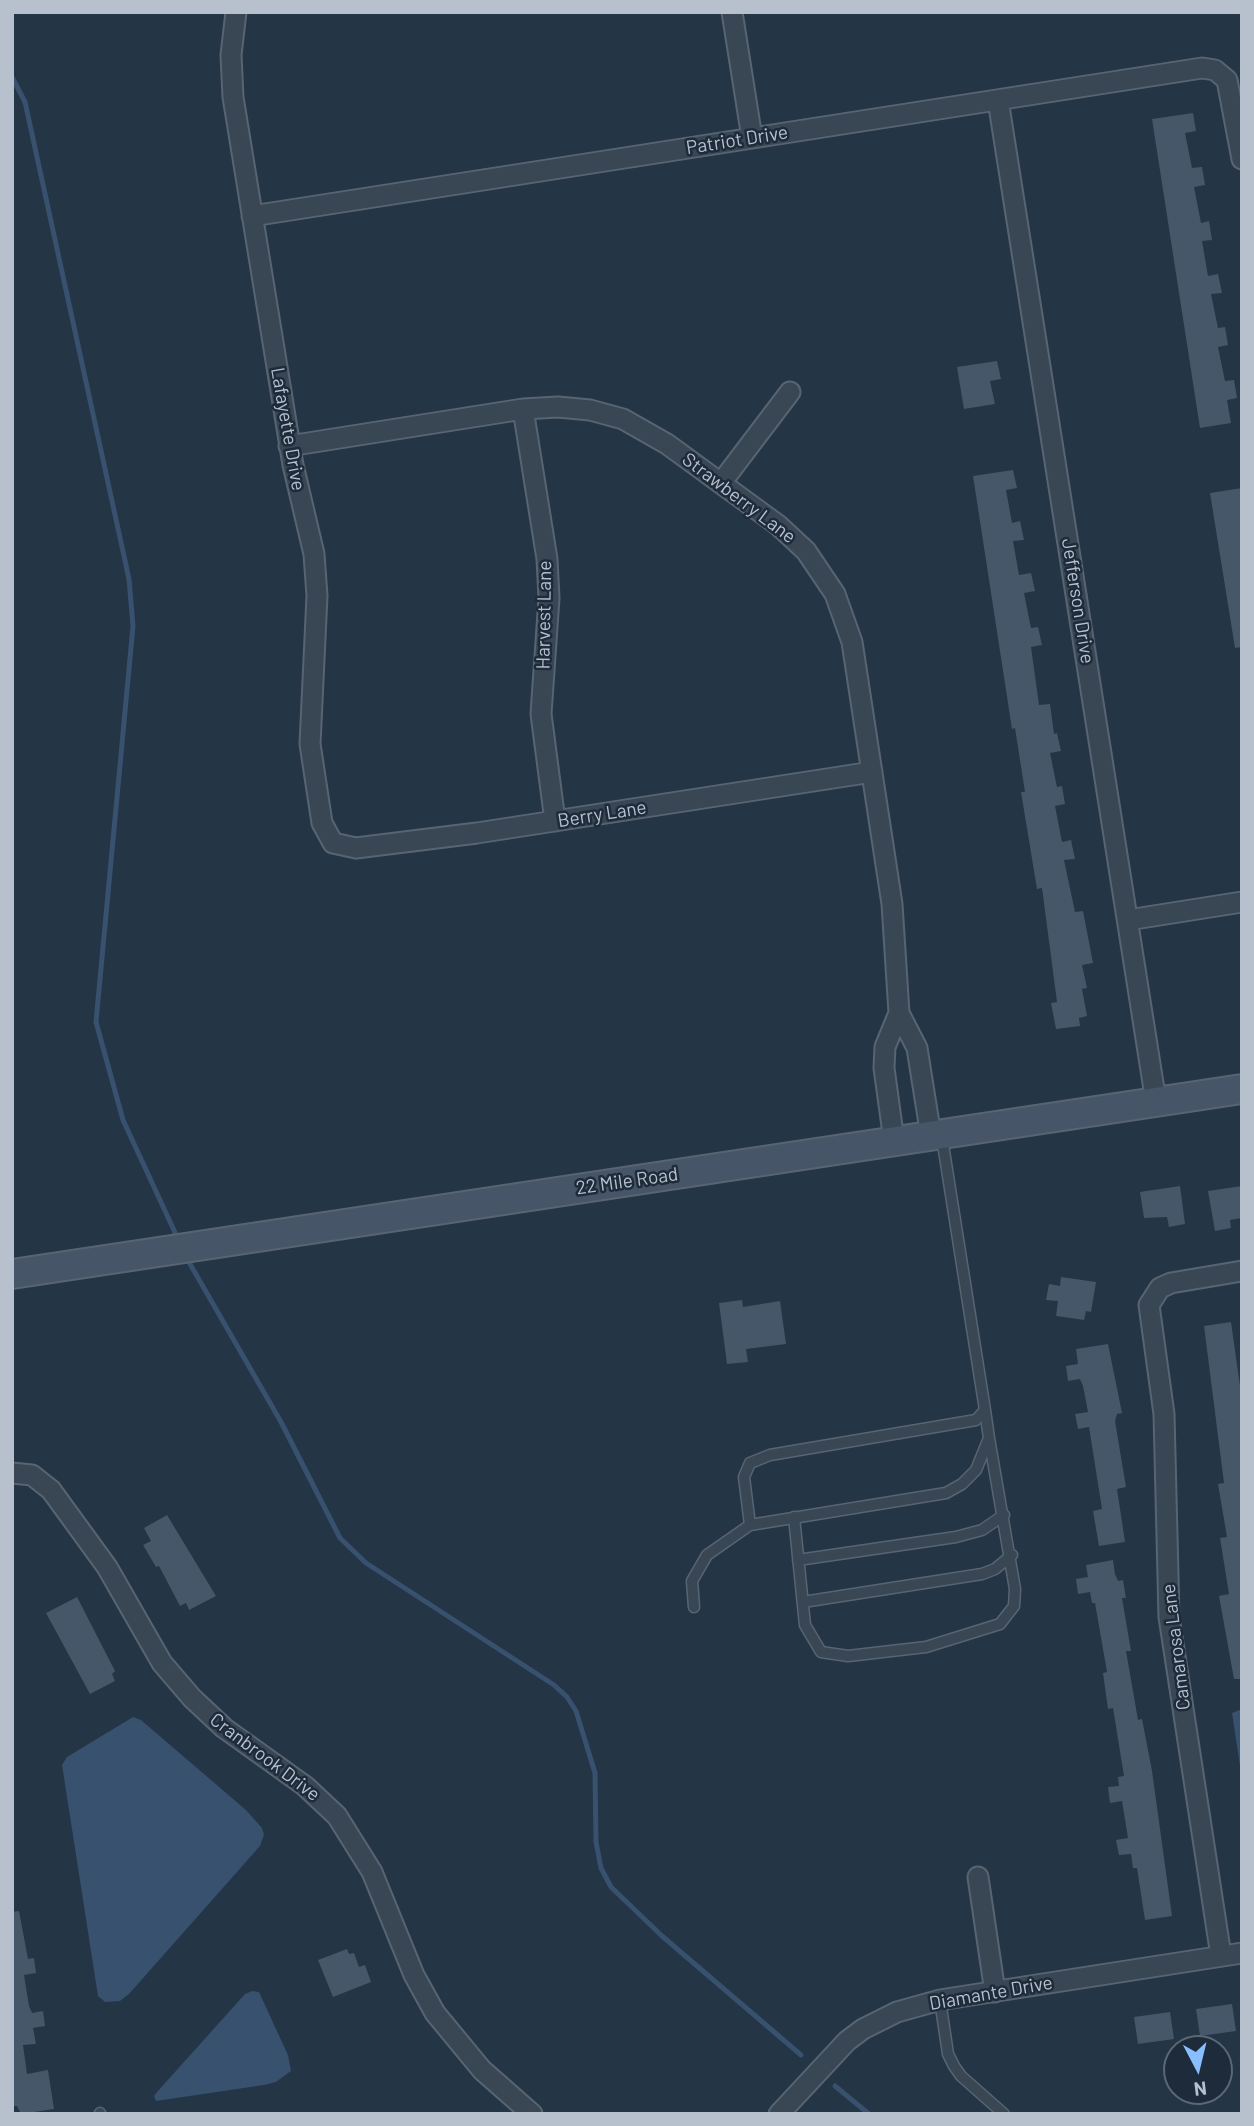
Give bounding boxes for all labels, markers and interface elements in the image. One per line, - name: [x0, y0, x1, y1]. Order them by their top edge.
- street label: Patriot Drive: [684, 121, 790, 159]
- street label: Lafayette Drive: [266, 366, 310, 492]
- street label: Strawberry Lane: [678, 448, 800, 548]
- street label: Jefferson Drive: [1057, 537, 1099, 665]
- street label: Harvest Lane: [532, 560, 556, 670]
- street label: Berry Lane: [556, 796, 648, 832]
- street label: 22 Mile Road: [574, 1163, 680, 1199]
- street label: Camarosa Lane: [1157, 1583, 1195, 1711]
- street label: Cranbrook Drive: [205, 1708, 325, 1806]
- street label: Diamante Drive: [928, 1971, 1054, 2015]
- north arrow: [1163, 2035, 1233, 2105]
- text: N: [1193, 2077, 1208, 2102]

